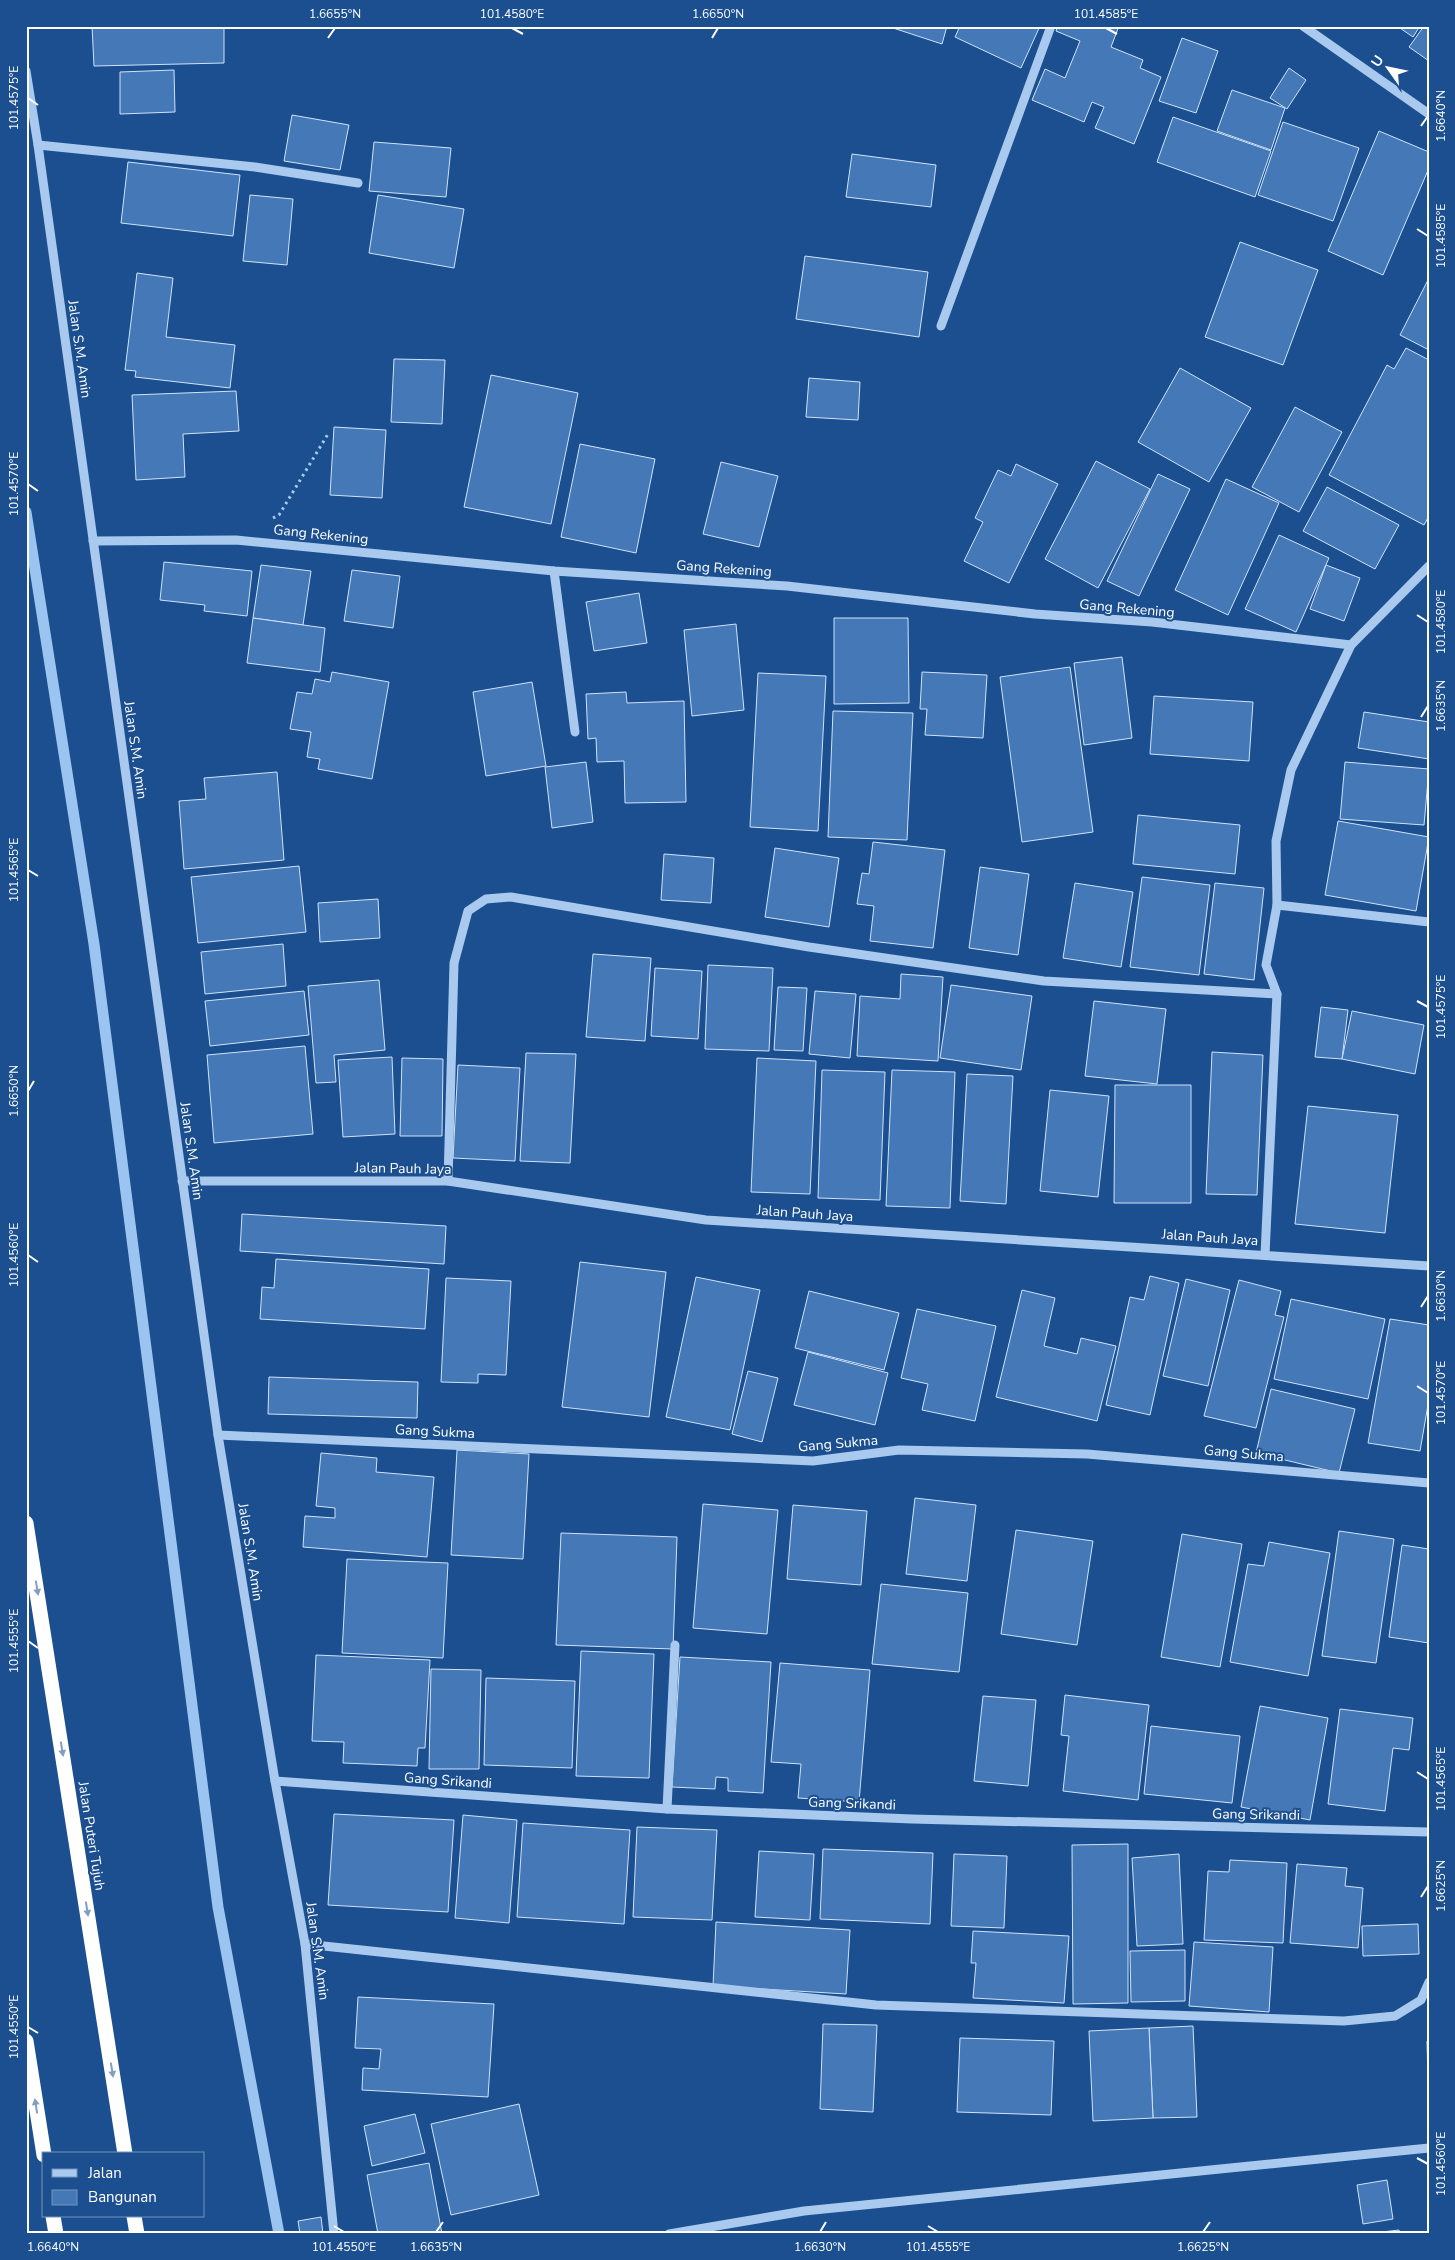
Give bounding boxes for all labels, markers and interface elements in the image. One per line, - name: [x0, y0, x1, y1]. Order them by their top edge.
- text: 1.6655°N: [309, 6, 361, 22]
- text: 101.4580°E: [480, 6, 544, 22]
- text: 1.6650°N: [692, 6, 744, 22]
- text: 101.4585°E: [1074, 6, 1138, 22]
- north arrow: [1362, 42, 1412, 92]
- text: U: [1367, 52, 1388, 71]
- text: 101.4575°E: [6, 66, 22, 130]
- text: 1.6640°N: [1433, 90, 1449, 142]
- text: 101.4585°E: [1433, 204, 1449, 268]
- street label: Jalan S.M. Amin: [63, 298, 96, 399]
- text: 101.4570°E: [6, 452, 22, 516]
- street label: Gang Rekening: [272, 520, 369, 549]
- street label: Gang Rekening: [676, 556, 772, 581]
- text: 101.4580°E: [1433, 590, 1449, 654]
- street label: Gang Rekening: [1078, 595, 1175, 622]
- text: 1.6635°N: [1433, 680, 1449, 732]
- street label: Jalan S.M. Amin: [119, 699, 152, 800]
- text: 101.4565°E: [6, 838, 22, 902]
- text: 101.4575°E: [1433, 975, 1449, 1039]
- text: 1.6650°N: [6, 1065, 22, 1117]
- street label: Jalan S.M. Amin: [175, 1100, 208, 1201]
- street label: Jalan Pauh Jaya: [353, 1158, 452, 1179]
- street label: Jalan Pauh Jaya: [755, 1201, 854, 1226]
- text: 101.4560°E: [6, 1223, 22, 1287]
- street label: Jalan Pauh Jaya: [1160, 1225, 1259, 1250]
- text: 1.6630°N: [1433, 1270, 1449, 1322]
- text: 101.4570°E: [1433, 1361, 1449, 1425]
- street label: Gang Sukma: [394, 1420, 476, 1443]
- street label: Gang Sukma: [797, 1431, 879, 1456]
- street label: Gang Sukma: [1203, 1441, 1285, 1466]
- street label: Jalan S.M. Amin: [233, 1501, 268, 1602]
- one-way arrow: [33, 1580, 41, 1596]
- text: 101.4555°E: [6, 1609, 22, 1673]
- one-way arrow: [59, 1741, 67, 1757]
- text: 101.4565°E: [1433, 1747, 1449, 1811]
- street label: Gang Srikandi: [403, 1768, 492, 1793]
- street label: Jalan Puteri Tujuh: [73, 1779, 110, 1892]
- street label: Gang Srikandi: [808, 1792, 896, 1815]
- street label: Gang Srikandi: [1212, 1804, 1300, 1825]
- text: 1.6625°N: [1433, 1860, 1449, 1912]
- street label: Jalan S.M. Amin: [301, 1900, 334, 2001]
- one-way arrow: [83, 1902, 91, 1918]
- text: 101.4550°E: [6, 1995, 22, 2059]
- one-way arrow: [108, 2062, 116, 2078]
- one-way arrow: [32, 2098, 40, 2114]
- text: 101.4560°E: [1433, 2132, 1449, 2196]
- legend: [42, 2152, 205, 2218]
- text: Jalan: [87, 2163, 122, 2183]
- text: Bangunan: [88, 2187, 157, 2207]
- text: 1.6640°N: [27, 2239, 79, 2255]
- text: 101.4550°E: [312, 2239, 376, 2255]
- text: 1.6635°N: [410, 2239, 462, 2255]
- text: 1.6630°N: [794, 2239, 846, 2255]
- text: 101.4555°E: [906, 2239, 970, 2255]
- text: 1.6625°N: [1177, 2239, 1229, 2255]

